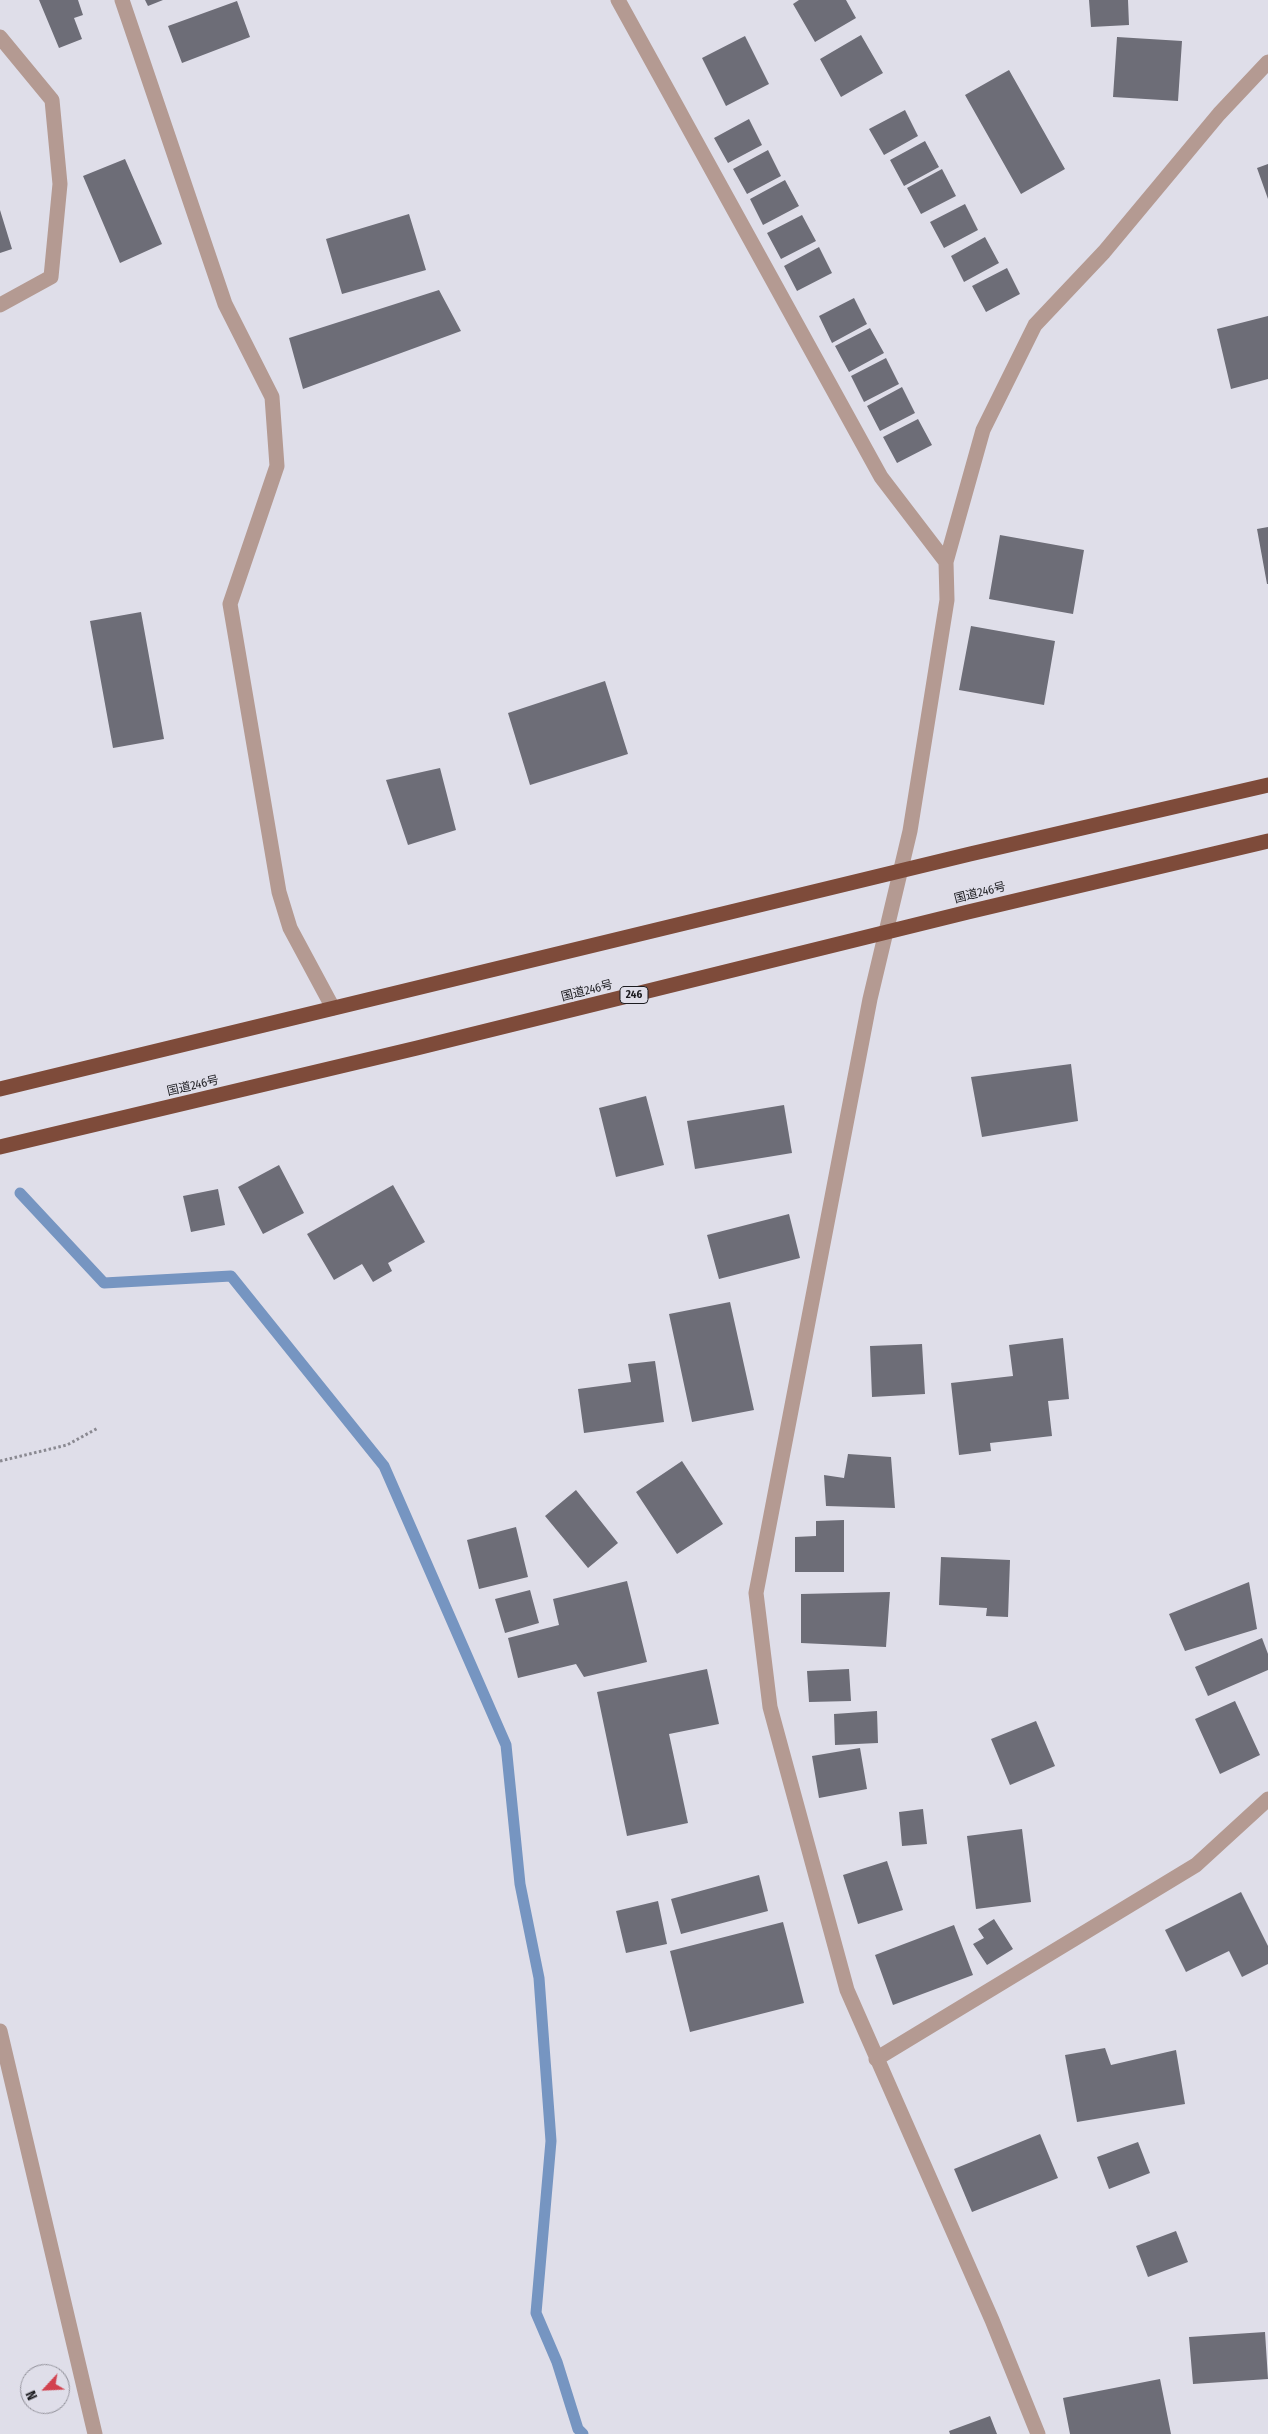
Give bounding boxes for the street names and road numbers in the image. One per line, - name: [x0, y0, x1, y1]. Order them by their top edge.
- street label: 国道246号: [953, 880, 1007, 906]
- street label: 国道246号: [560, 978, 614, 1004]
- road number: 246: [620, 986, 648, 1004]
- street label: 国道246号: [166, 1073, 220, 1099]

